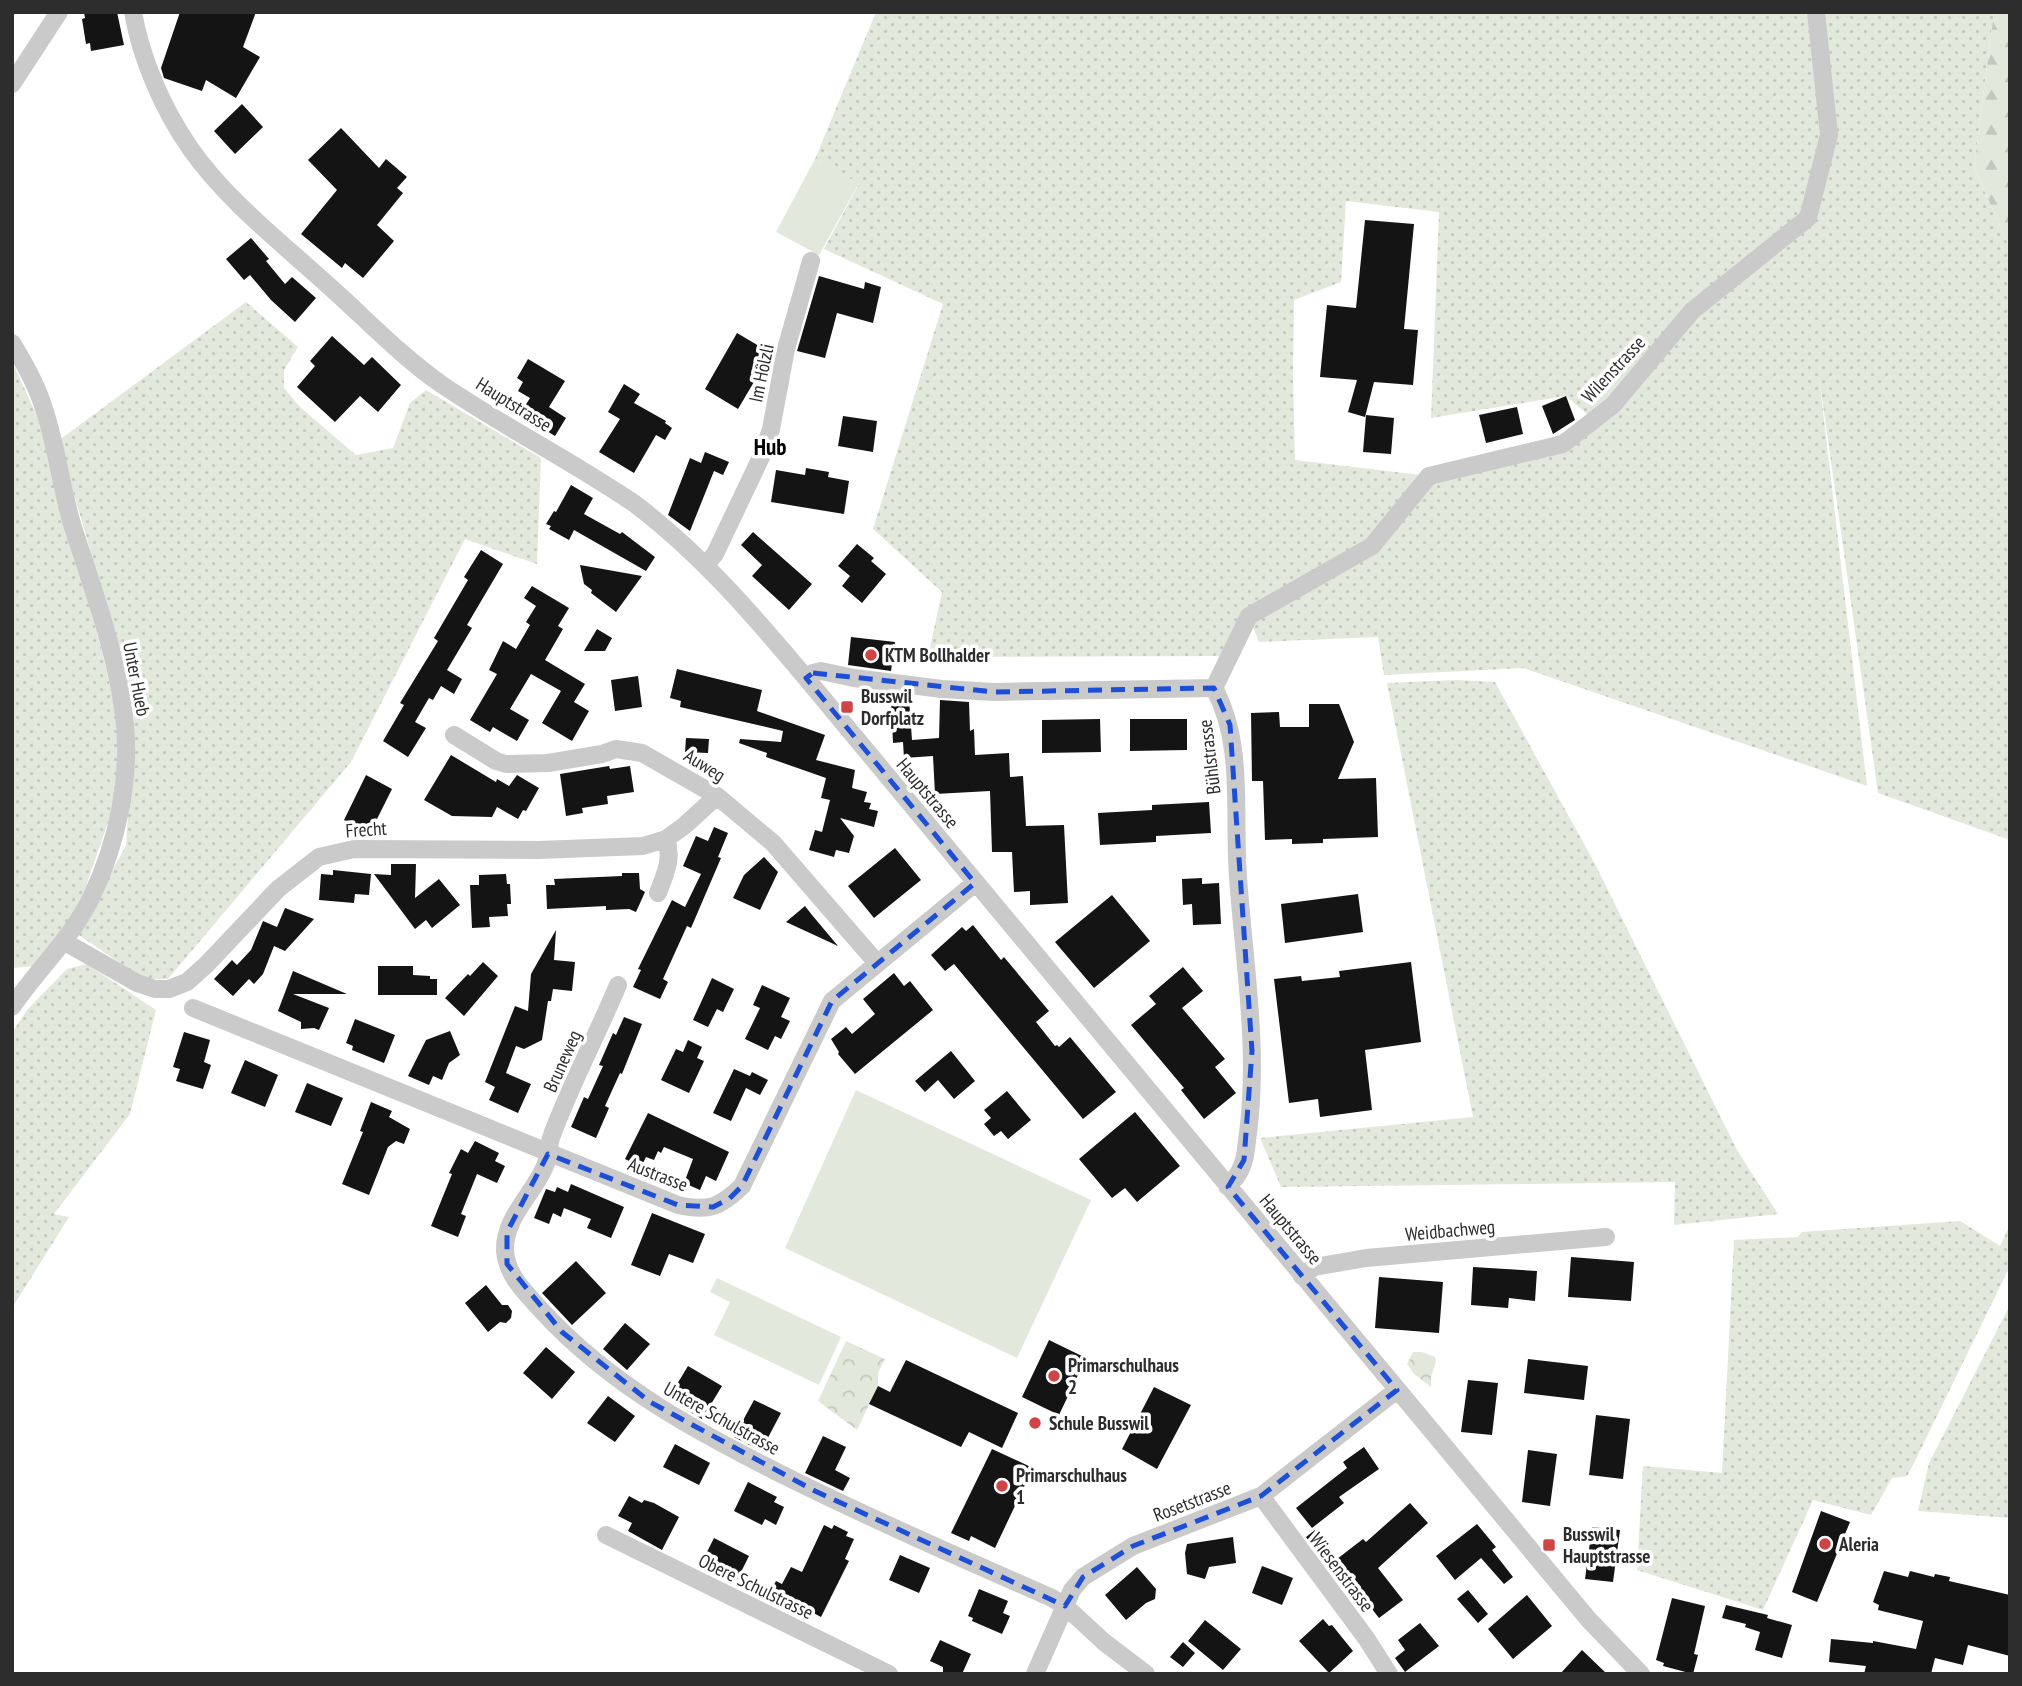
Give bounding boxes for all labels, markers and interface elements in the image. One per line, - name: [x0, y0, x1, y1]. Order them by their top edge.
- street label: Wilenstrasse: [1576, 330, 1650, 407]
- street label: Im Hölzli: [743, 342, 779, 404]
- street label: Hauptstrasse: [472, 371, 556, 437]
- district label: Hub: [754, 432, 786, 461]
- street label: Unter Hueb: [118, 640, 156, 718]
- place label: KTM Bollhalder: [885, 643, 990, 667]
- marker: KTM Bollhalder: [863, 647, 879, 663]
- place label: Busswil Dorfplatz: [861, 684, 924, 730]
- marker: Busswil Dorfplatz: [839, 699, 855, 715]
- street label: Bühlstrasse: [1192, 718, 1225, 796]
- street label: Auweg: [680, 743, 730, 787]
- street label: Hauptstrasse: [892, 753, 964, 833]
- street label: Frecht: [345, 816, 388, 842]
- street label: Bruneweg: [538, 1026, 586, 1096]
- street label: Austrasse: [625, 1152, 692, 1196]
- street label: Hauptstrasse: [1255, 1189, 1327, 1269]
- street label: Weidbachweg: [1404, 1214, 1496, 1246]
- place label: Primarschulhaus 2: [1068, 1353, 1179, 1399]
- marker: Primarschulhaus 2: [1046, 1368, 1062, 1384]
- street label: Untere Schulstrasse: [660, 1376, 784, 1460]
- place label: Schule Busswil: [1049, 1411, 1149, 1435]
- marker: Schule Busswil: [1027, 1415, 1043, 1431]
- place label: Primarschulhaus 1: [1016, 1463, 1127, 1509]
- street label: Rosetstrasse: [1150, 1475, 1234, 1527]
- marker: Primarschulhaus 1: [994, 1478, 1010, 1494]
- place label: Busswil Hauptstrasse: [1563, 1522, 1651, 1568]
- street label: Wiesenstrasse: [1305, 1528, 1380, 1616]
- place label: Aleria: [1838, 1532, 1879, 1556]
- marker: Aleria: [1817, 1536, 1833, 1552]
- marker: Busswil Hauptstrasse: [1541, 1537, 1557, 1553]
- street label: Obere Schulstrasse: [695, 1548, 817, 1624]

